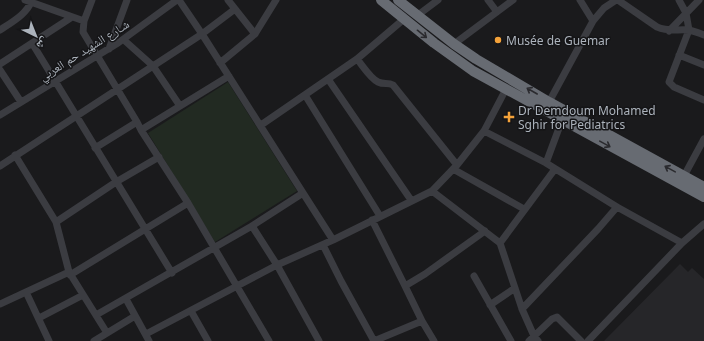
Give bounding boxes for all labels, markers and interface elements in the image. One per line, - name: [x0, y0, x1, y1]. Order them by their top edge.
- north arrow: [16, 16, 56, 56]
- street label: شـارع الشهيد حم العربي: [36, 17, 132, 83]
- one-way arrow: [416, 29, 427, 38]
- place label: Musée de Guemar: [506, 32, 610, 49]
- marker: Musée de Guemar: [493, 35, 503, 45]
- one-way arrow: [526, 87, 538, 95]
- place label: Dr Demdoum Mohamed Sghir for Pediatrics: [518, 102, 656, 133]
- marker: Dr Demdoum Mohamed Sghir for Pediatrics: [503, 111, 515, 123]
- one-way arrow: [599, 140, 611, 148]
- one-way arrow: [664, 164, 676, 172]

